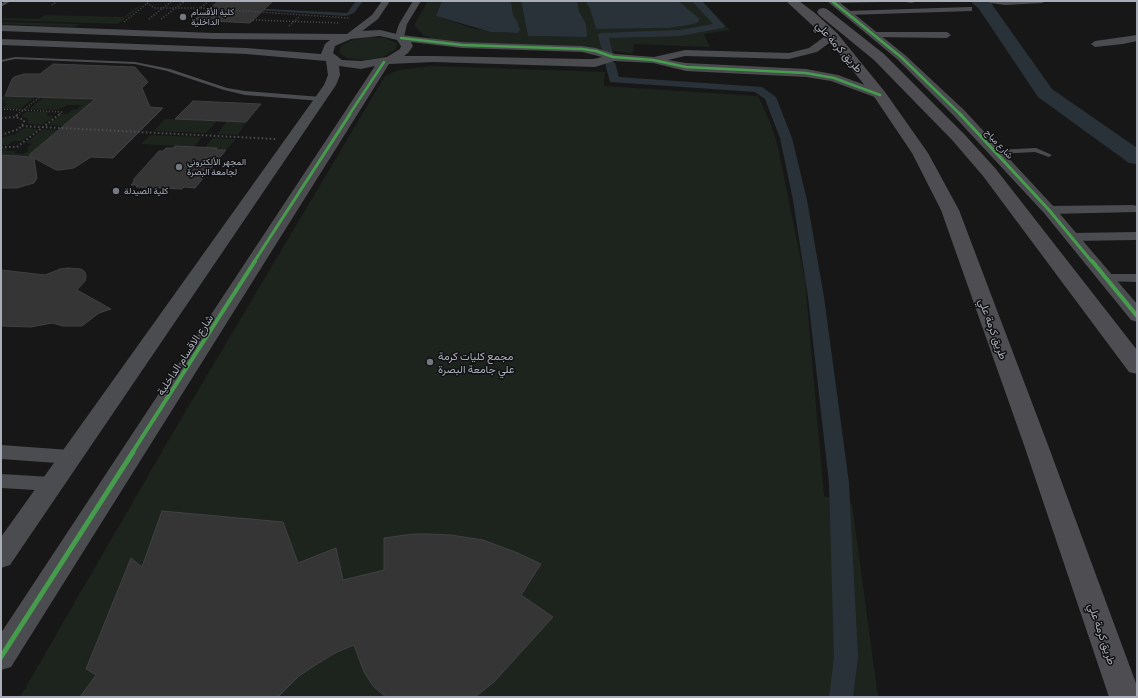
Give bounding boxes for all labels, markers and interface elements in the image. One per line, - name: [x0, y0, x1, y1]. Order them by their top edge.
- place label: كلية الأقسام الداخلية: [191, 7, 234, 28]
- marker: كلية الأقسام الداخلية: [178, 12, 188, 22]
- street label: طريق كرمة علي: [813, 19, 865, 75]
- street label: شارع مياح: [983, 127, 1015, 161]
- place label: المجهر الألكتروني لجامعة البصرة: [187, 157, 246, 178]
- marker: المجهر الألكتروني لجامعة البصرة: [174, 162, 184, 172]
- marker: كلية الصيدلة: [111, 186, 121, 196]
- place label: كلية الصيدلة: [124, 186, 168, 196]
- street label: طريق كرمة علي: [976, 297, 1010, 361]
- street label: شارع الاقسام الداخلية: [154, 312, 216, 398]
- place label: مجمع كليات كرمة علي جامعة البصرة: [438, 349, 514, 375]
- marker: مجمع كليات كرمة علي جامعة البصرة: [425, 357, 435, 367]
- street label: طريق كرمة علي: [1085, 602, 1119, 666]

